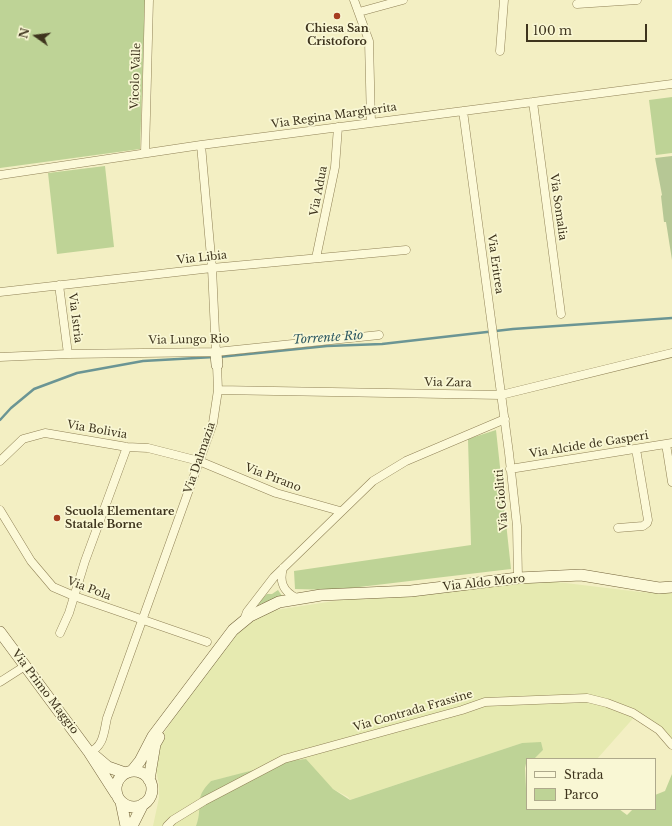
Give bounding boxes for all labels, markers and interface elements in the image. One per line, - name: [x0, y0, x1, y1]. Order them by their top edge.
- marker: Chiesa San Cristoforo: [332, 11, 342, 21]
- north arrow: [16, 16, 56, 56]
- scale bar: [528, 16, 649, 42]
- place label: Chiesa San Cristoforo: [305, 22, 369, 48]
- text: 100 m: [533, 23, 572, 38]
- text: N: [16, 26, 32, 40]
- street label: Vicolo Valle: [128, 43, 144, 109]
- street label: Via Regina Margherita: [270, 101, 398, 131]
- street label: Via Adua: [308, 165, 330, 217]
- street label: Via Somalia: [547, 173, 569, 241]
- street label: Via Eritrea: [484, 233, 506, 295]
- street label: Via Libia: [176, 249, 228, 267]
- street label: Via Istria: [65, 292, 85, 344]
- water label: Torrente Rio: [292, 328, 364, 348]
- street label: Via Lungo Rio: [148, 333, 230, 347]
- street label: Via Zara: [424, 376, 472, 390]
- street label: Via Bolivia: [66, 418, 128, 442]
- street label: Via Dalmazia: [182, 421, 218, 495]
- street label: Via Alcide de Gasperi: [528, 429, 650, 461]
- street label: Via Pirano: [243, 461, 303, 495]
- street label: Via Giolitti: [493, 469, 511, 531]
- place label: Scuola Elementare Statale Borne: [65, 505, 174, 531]
- marker: Scuola Elementare Statale Borne: [52, 513, 62, 523]
- street label: Via Aldo Moro: [442, 572, 526, 594]
- street label: Via Pola: [65, 575, 113, 603]
- street label: Via Primo Maggio: [9, 647, 81, 737]
- street label: Via Contrada Frassine: [352, 688, 474, 734]
- legend: [526, 758, 656, 810]
- text: Strada: [564, 767, 603, 782]
- text: Parco: [564, 787, 599, 802]

